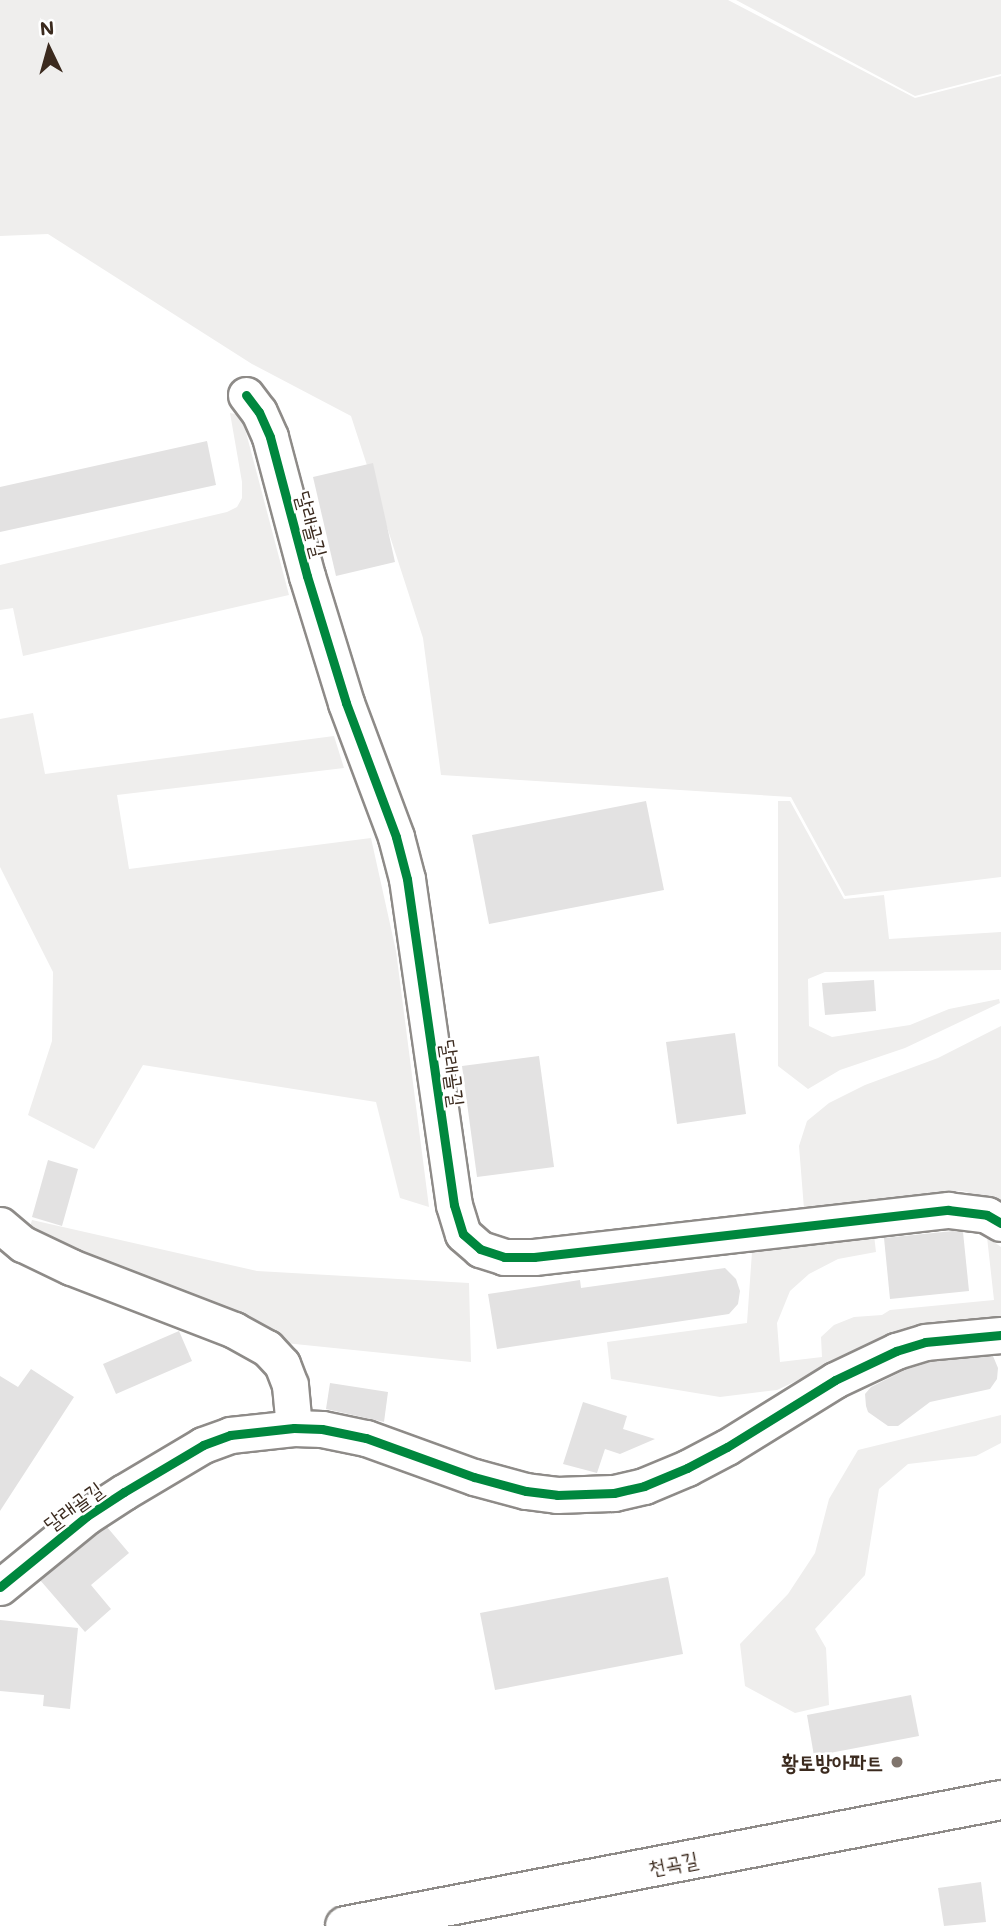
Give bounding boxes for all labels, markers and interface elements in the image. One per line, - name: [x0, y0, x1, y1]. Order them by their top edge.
- north arrow: [14, 14, 84, 84]
- text: N: [39, 15, 55, 41]
- street label: 달래골길: [291, 488, 333, 560]
- street label: 달래골길: [436, 1038, 470, 1108]
- street label: 달래골길: [38, 1476, 108, 1536]
- place label: 황토방아파트: [782, 1749, 883, 1775]
- marker: 황토방아파트: [889, 1754, 905, 1770]
- street label: 천곡길: [646, 1846, 700, 1880]

